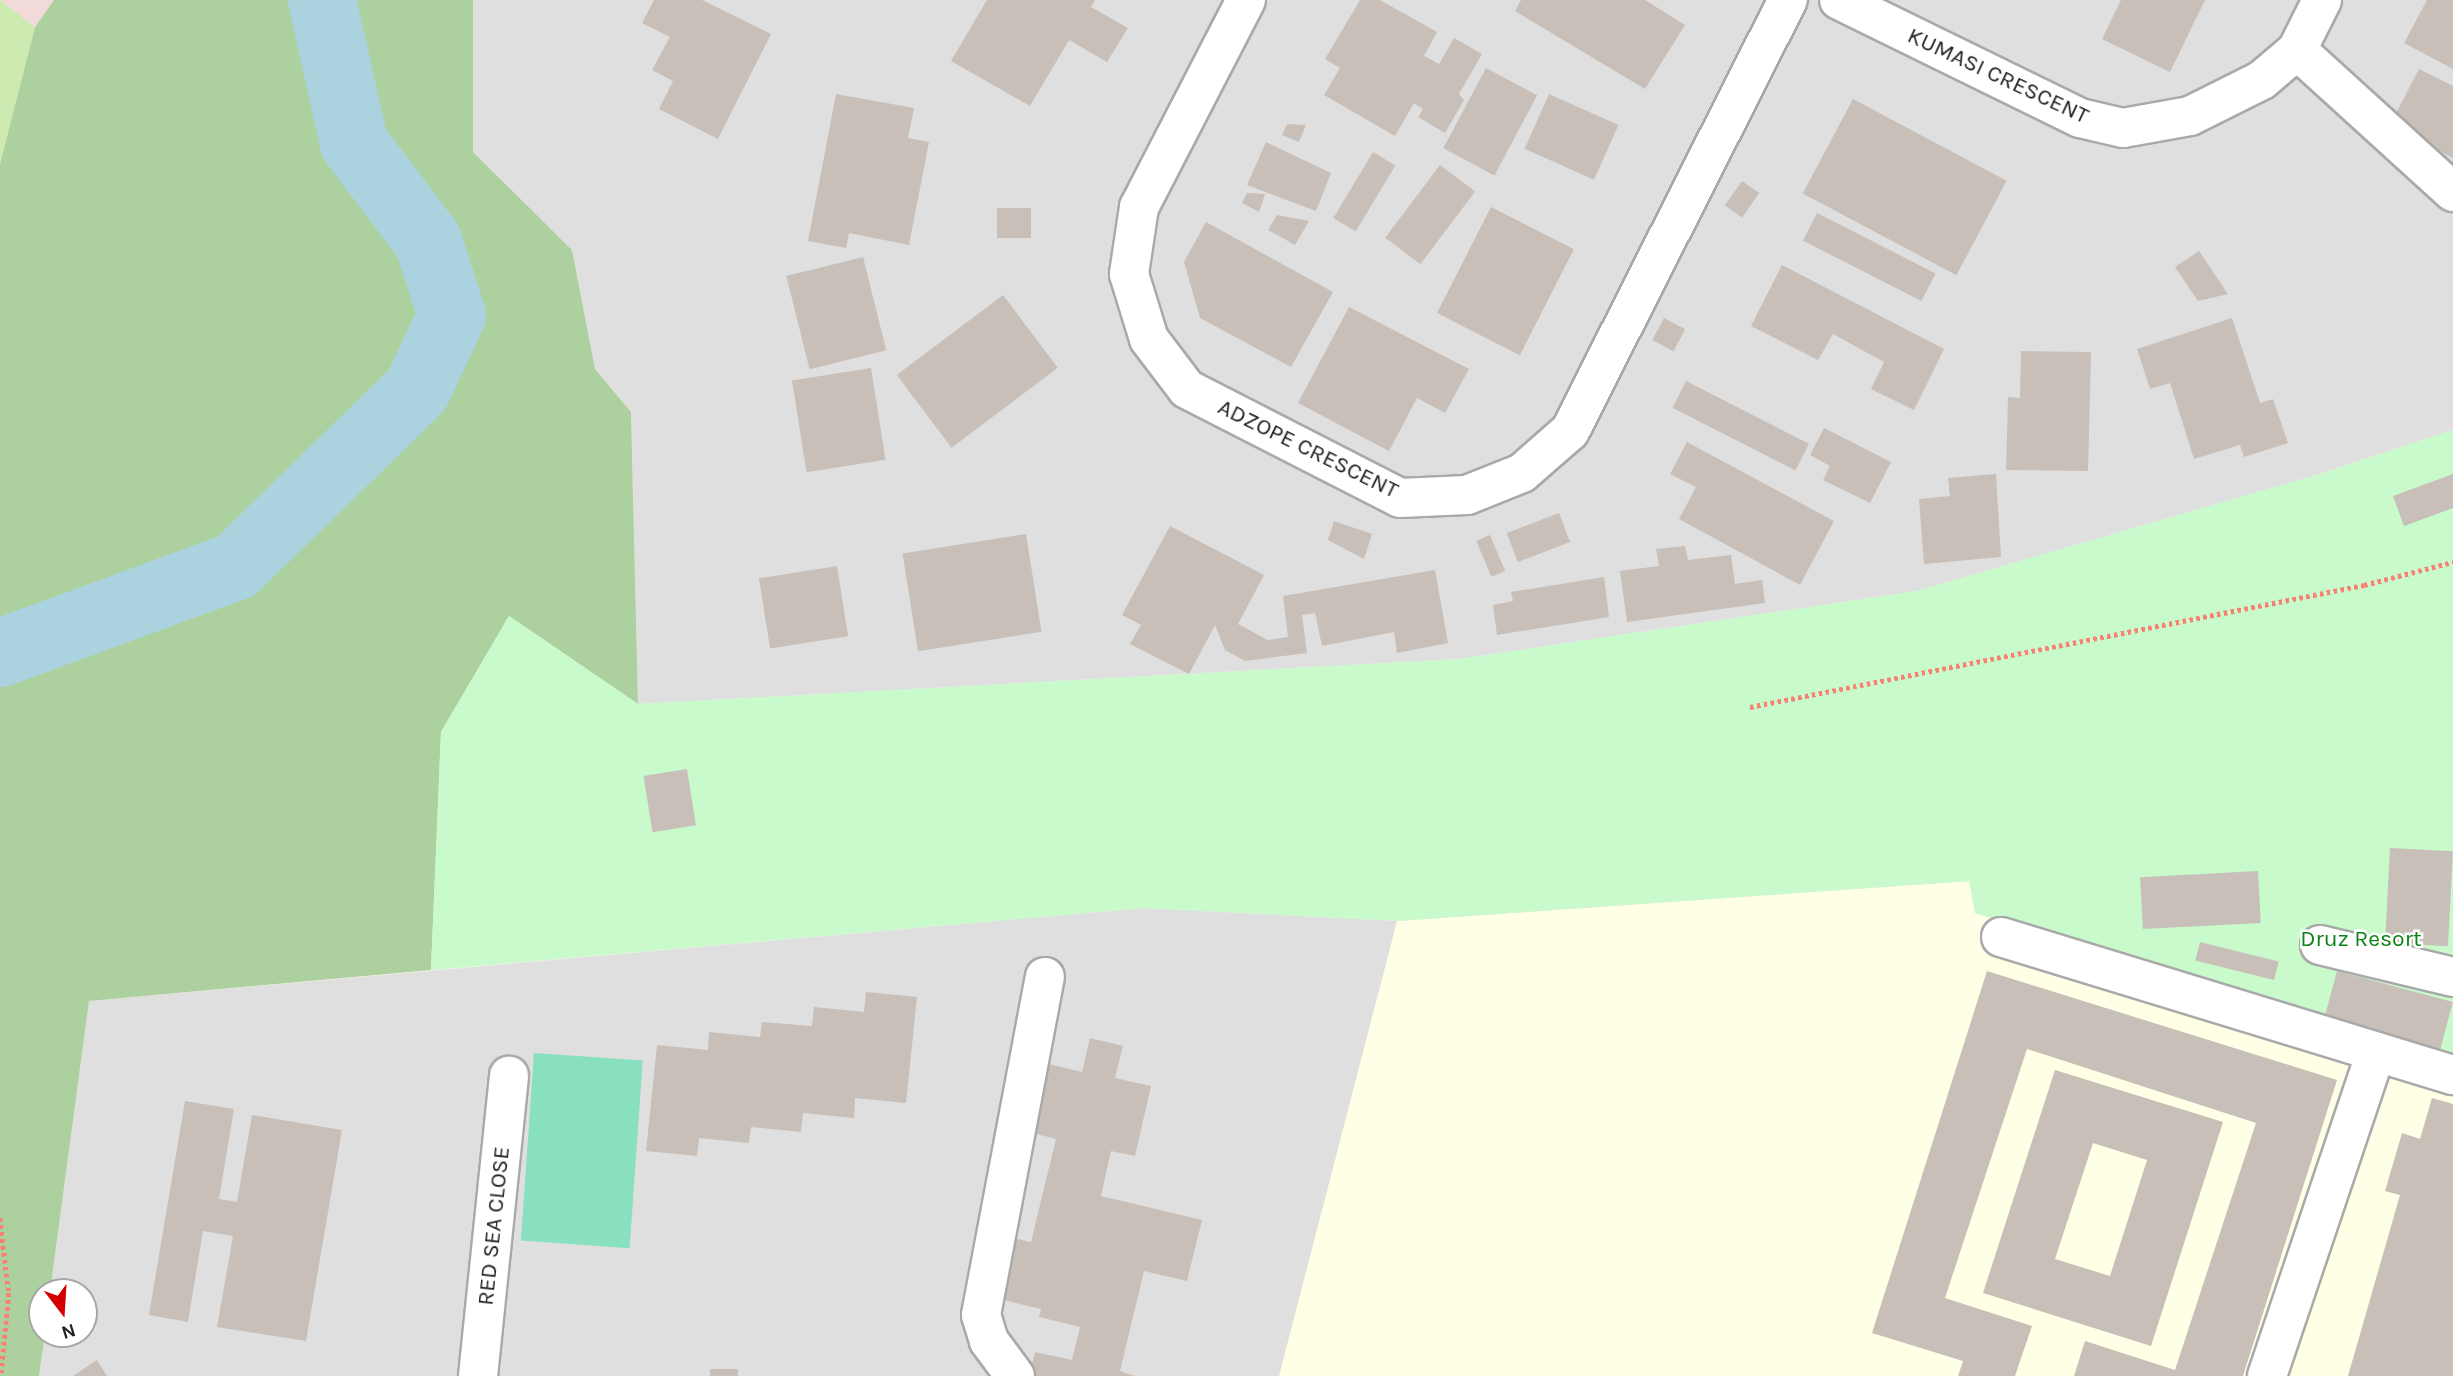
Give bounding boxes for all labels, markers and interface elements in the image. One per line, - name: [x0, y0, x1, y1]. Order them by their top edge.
- street label: KUMASI CRESCENT: [1903, 22, 2093, 130]
- street label: ADZOPE CRESCENT: [1213, 393, 1403, 505]
- park label: Druz Resort: [2300, 925, 2422, 953]
- street label: RED SEA CLOSE: [472, 1145, 516, 1307]
- north arrow: [28, 1278, 98, 1348]
- text: N: [59, 1319, 78, 1344]

